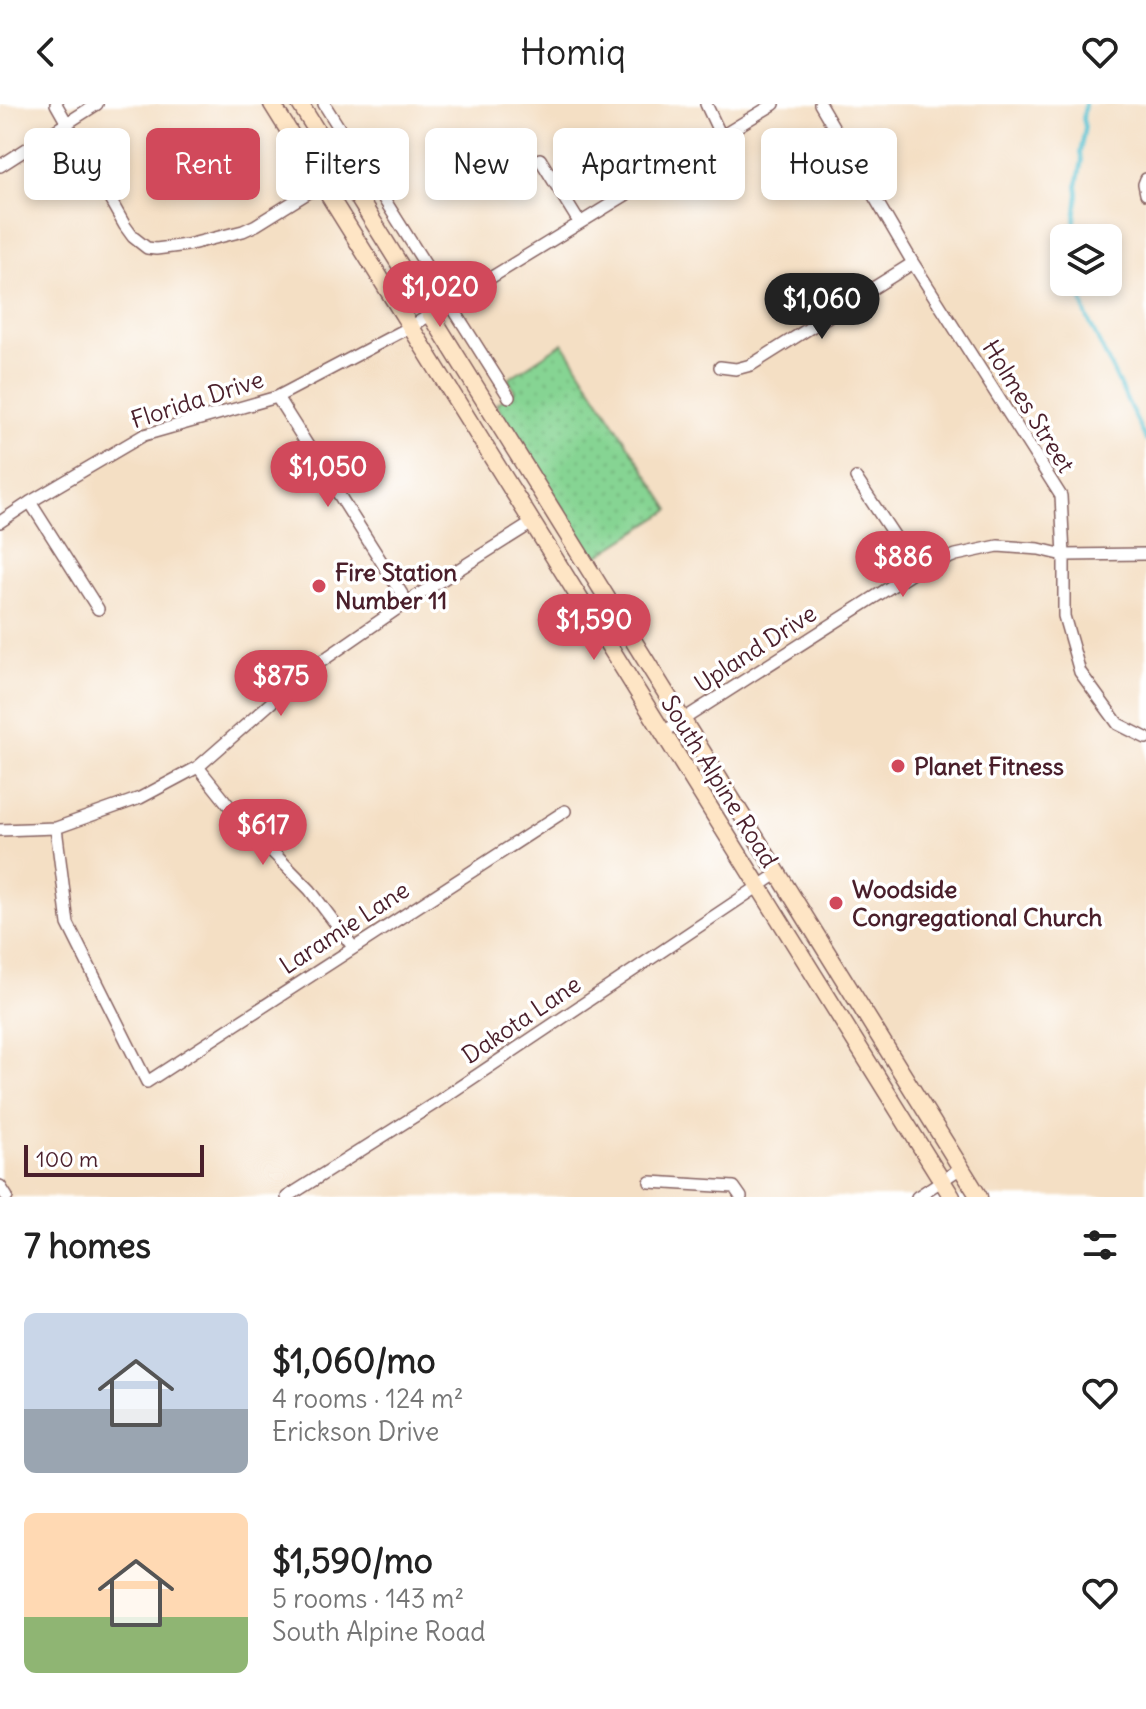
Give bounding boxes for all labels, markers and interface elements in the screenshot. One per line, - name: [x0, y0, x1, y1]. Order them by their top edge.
- icon: back: [24, 30, 68, 74]
- text: Homiq: [520, 30, 626, 75]
- icon: heart: [1078, 30, 1122, 74]
- chip: Buy: [24, 128, 130, 200]
- chip: Rent: [146, 128, 260, 200]
- chip: Filters: [276, 128, 409, 200]
- chip: New: [425, 128, 537, 200]
- chip: Apartment: [553, 128, 745, 200]
- chip: House: [761, 128, 897, 200]
- map controls: [1050, 224, 1122, 296]
- button: layers: [1050, 224, 1122, 296]
- pin: $1,020: [375, 261, 505, 329]
- text: $1,020: [401, 270, 479, 303]
- pin: $1,060: [757, 273, 887, 341]
- text: $1,060: [783, 282, 861, 315]
- street label: Holmes Street: [976, 334, 1082, 478]
- street label: Florida Drive: [127, 363, 267, 435]
- pin: $1,050: [263, 441, 393, 509]
- text: $1,050: [289, 450, 367, 483]
- pin: $886: [856, 531, 950, 599]
- text: $886: [873, 540, 933, 573]
- place label: Fire Station Number 11: [335, 557, 457, 615]
- marker: Fire Station Number 11: [310, 577, 328, 595]
- pin: $1,590: [529, 594, 659, 662]
- street label: Upland Drive: [688, 597, 822, 699]
- text: $1,590: [556, 603, 632, 636]
- pin: $875: [234, 650, 328, 718]
- text: $875: [252, 659, 310, 692]
- street label: South Alpine Road: [655, 689, 785, 873]
- place label: Planet Fitness: [914, 751, 1064, 781]
- marker: Planet Fitness: [889, 757, 907, 775]
- pin: $617: [216, 799, 310, 867]
- text: $617: [237, 808, 289, 841]
- street label: Laramie Lane: [274, 874, 414, 980]
- place label: Woodside Congregational Church: [852, 874, 1102, 932]
- marker: Woodside Congregational Church: [827, 894, 845, 912]
- street label: Dakota Lane: [456, 968, 586, 1070]
- scale bar: [24, 1141, 204, 1177]
- text: 100 m: [36, 1145, 98, 1173]
- icon: filters: [1078, 1223, 1122, 1267]
- text: 7 homes: [24, 1224, 151, 1267]
- text: $1,060/mo: [272, 1339, 436, 1382]
- icon: home: [88, 1345, 184, 1441]
- icon: heart: [1078, 1371, 1122, 1415]
- text: 4 rooms · 124 m²: [272, 1382, 464, 1415]
- text: Erickson Drive: [272, 1415, 439, 1448]
- text: $1,590/mo: [272, 1539, 433, 1582]
- icon: home: [88, 1545, 184, 1641]
- icon: heart: [1078, 1571, 1122, 1615]
- text: 5 rooms · 143 m²: [272, 1582, 464, 1615]
- text: South Alpine Road: [272, 1615, 486, 1648]

